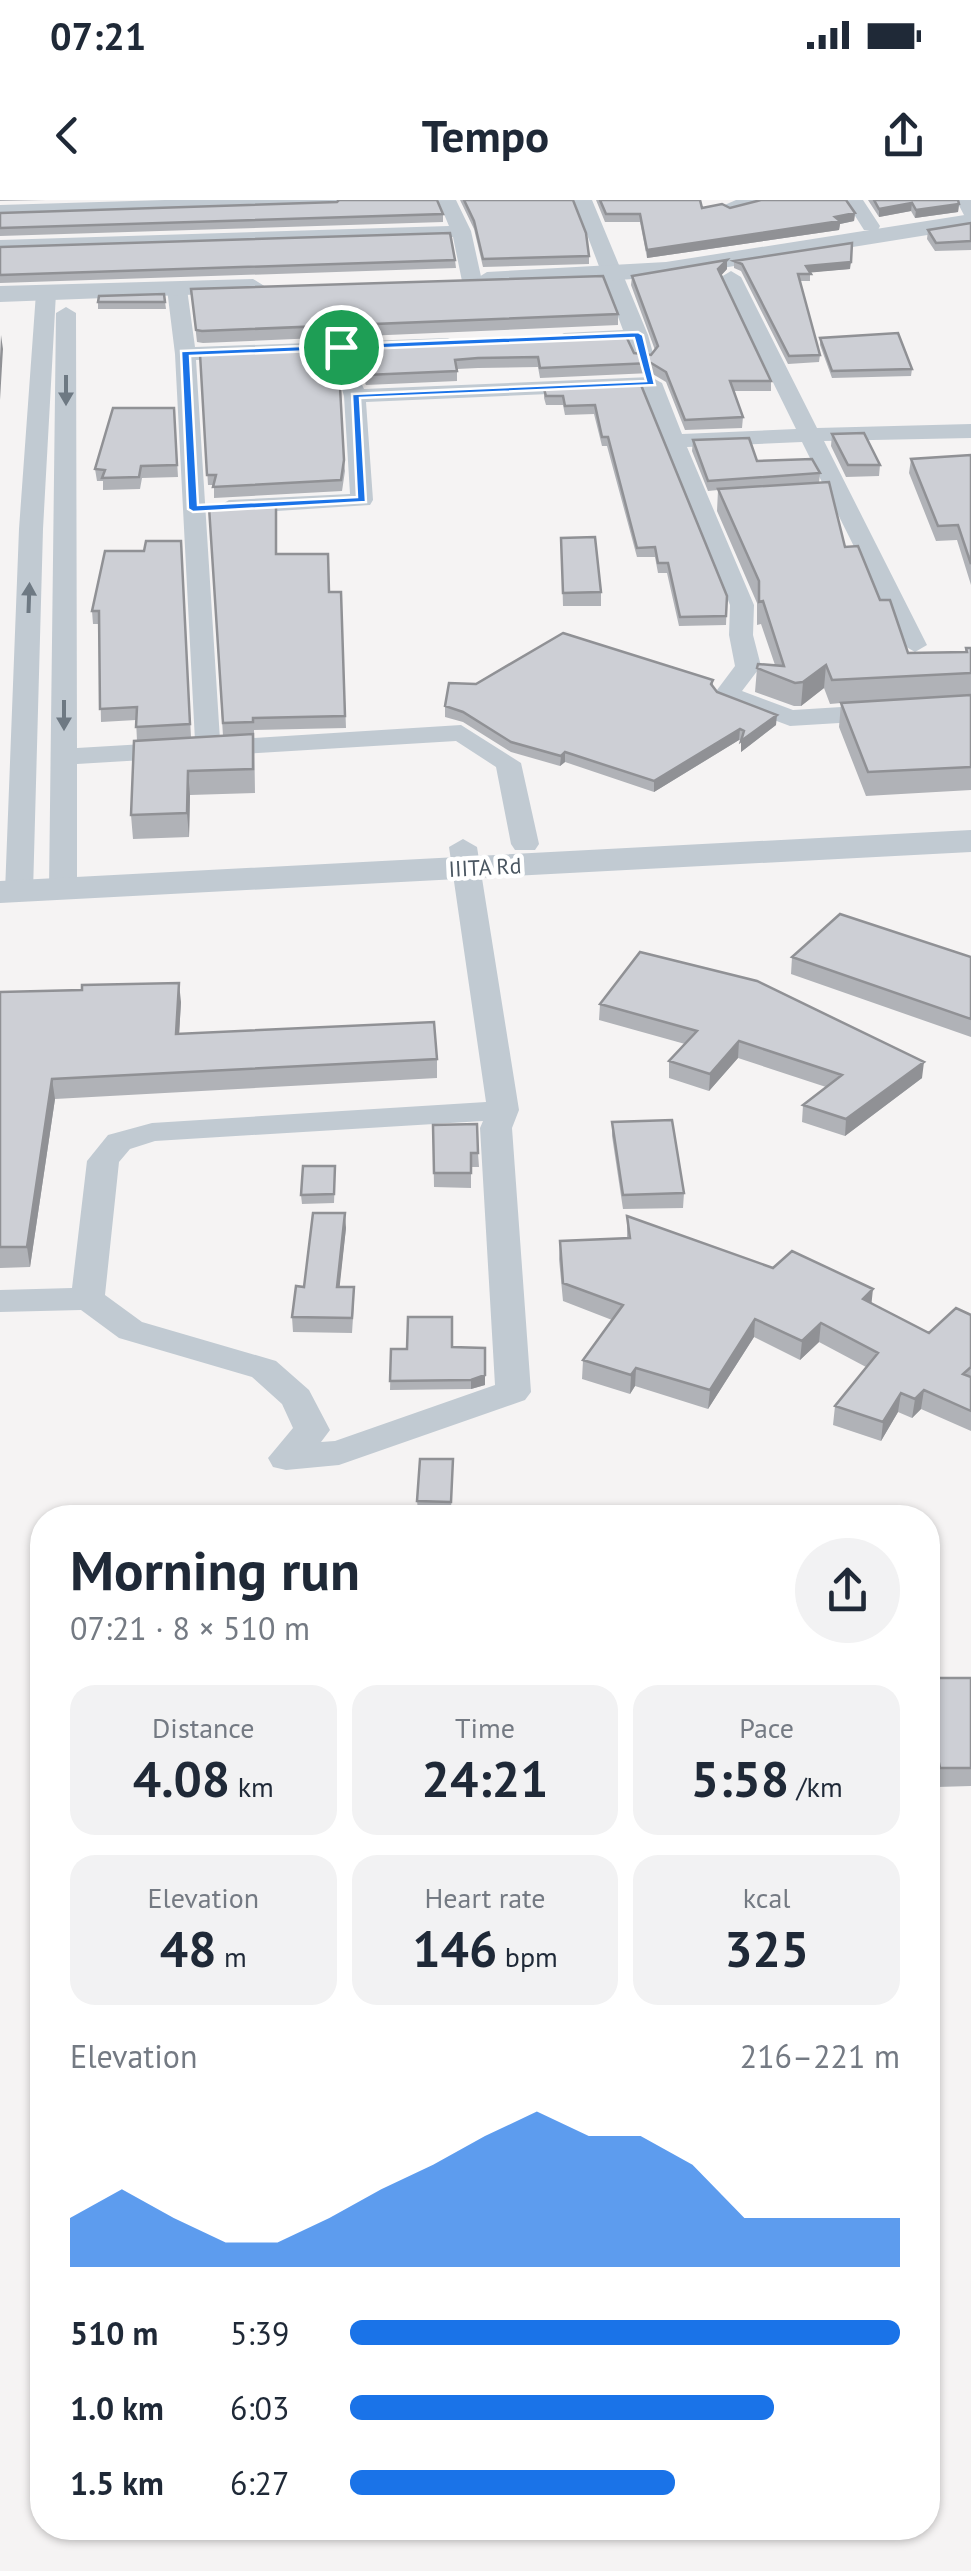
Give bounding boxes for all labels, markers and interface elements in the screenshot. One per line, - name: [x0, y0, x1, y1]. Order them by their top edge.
- text: 07:21: [50, 11, 146, 60]
- text: Tempo: [422, 106, 549, 164]
- icon: back: [40, 108, 95, 163]
- icon: share: [876, 108, 931, 163]
- pin: [299, 305, 384, 390]
- icon: arrive: [314, 320, 369, 375]
- one-way arrow: [58, 374, 74, 406]
- one-way arrow: [21, 581, 37, 613]
- one-way arrow: [56, 699, 72, 731]
- street label: IIITA Rd: [448, 851, 522, 883]
- text: Morning run: [70, 1534, 360, 1605]
- button: share: [795, 1538, 900, 1643]
- text: 07:21 · 8 × 510 m: [70, 1607, 310, 1649]
- text: Distance: [152, 1709, 255, 1746]
- text: Time: [455, 1709, 515, 1746]
- text: Pace: [739, 1709, 794, 1746]
- text: 4.08: [133, 1746, 230, 1811]
- text: 24:21: [422, 1746, 548, 1811]
- text: 5:58: [691, 1746, 789, 1811]
- text: km: [230, 1768, 274, 1805]
- text: /km: [789, 1768, 843, 1805]
- text: Elevation: [148, 1879, 259, 1916]
- text: Heart rate: [424, 1879, 546, 1916]
- text: kcal: [743, 1879, 791, 1916]
- text: 48: [160, 1916, 217, 1981]
- text: 146: [412, 1916, 497, 1981]
- text: 325: [724, 1916, 809, 1981]
- text: m: [217, 1938, 247, 1975]
- text: bpm: [497, 1938, 558, 1975]
- text: Elevation: [70, 2035, 197, 2077]
- text: 216–221 m: [740, 2035, 900, 2077]
- text: 510 m: [70, 2312, 158, 2354]
- text: 5:39: [230, 2312, 289, 2354]
- text: 1.0 km: [70, 2387, 164, 2429]
- text: 6:03: [230, 2387, 289, 2429]
- text: 1.5 km: [70, 2462, 164, 2504]
- text: 6:27: [230, 2462, 289, 2504]

